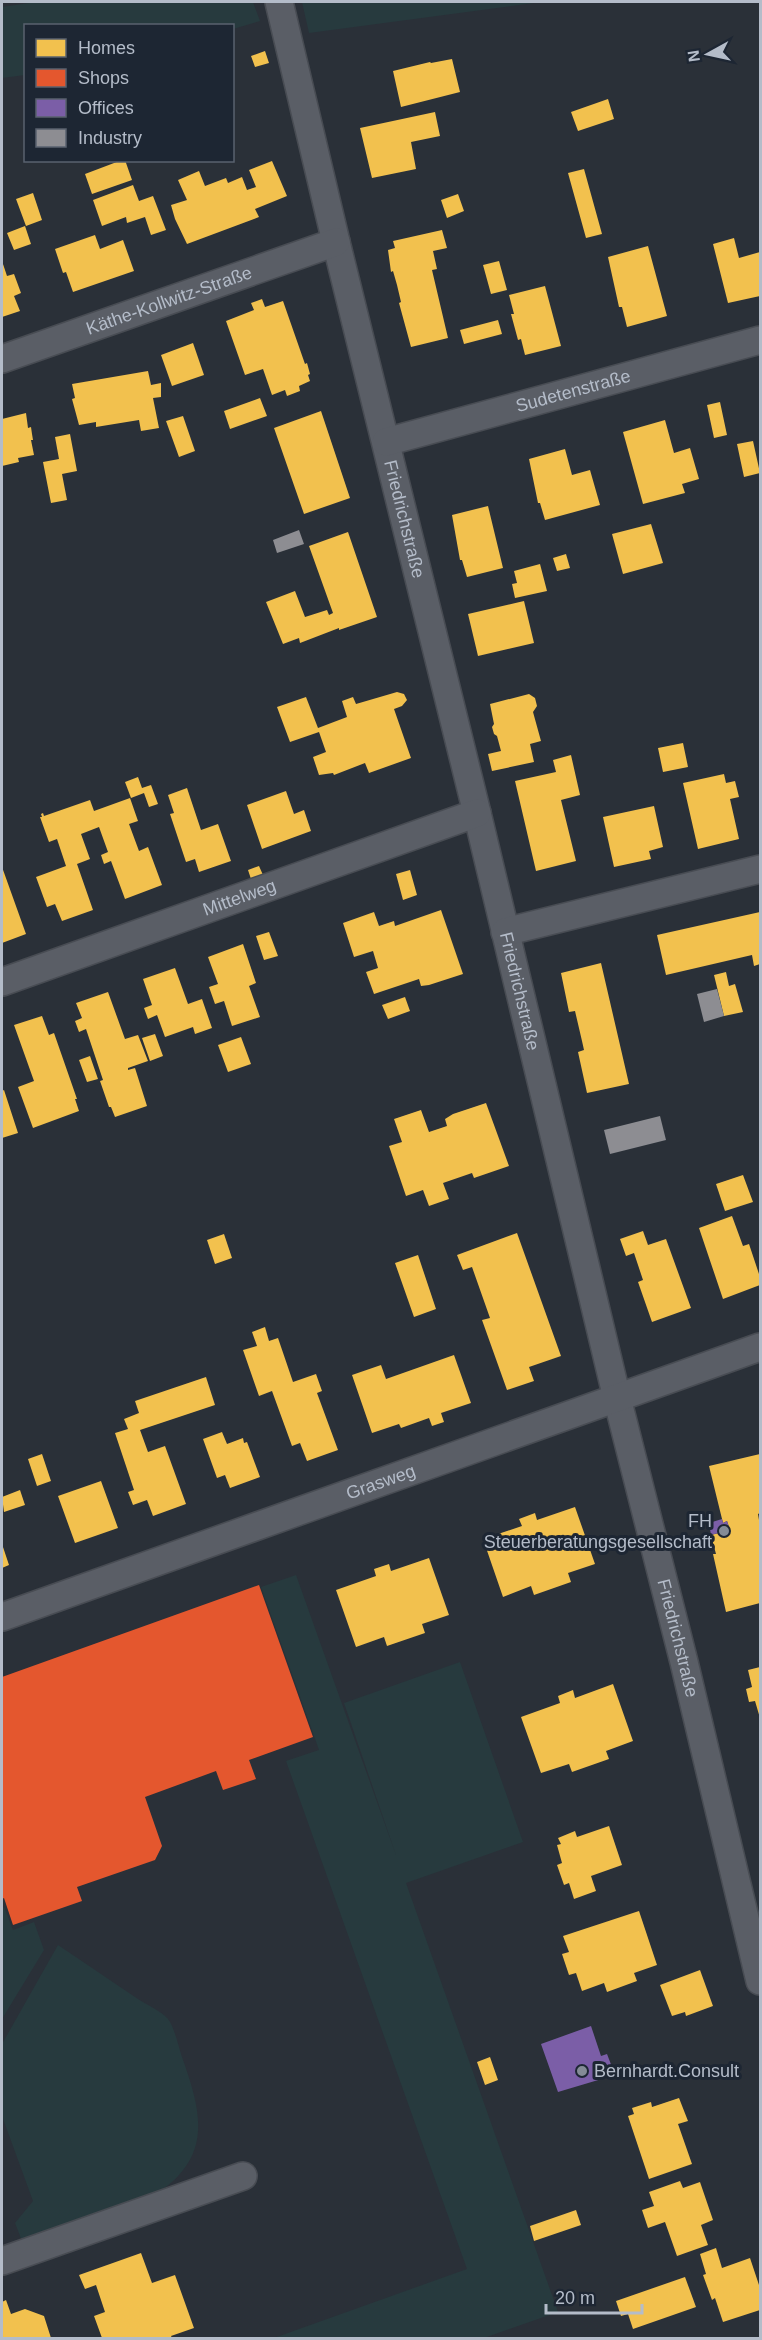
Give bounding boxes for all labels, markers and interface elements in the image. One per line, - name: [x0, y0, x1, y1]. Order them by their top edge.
- legend: [24, 24, 234, 162]
- north arrow: [678, 24, 738, 84]
- text: Homes: [78, 38, 135, 58]
- text: N: [684, 49, 703, 63]
- text: Shops: [78, 68, 129, 88]
- text: Offices: [78, 98, 134, 118]
- text: Industry: [78, 128, 142, 148]
- street label: Käthe-Kollwitz-Straße: [84, 262, 255, 339]
- street label: Sudetenstraße: [514, 366, 633, 416]
- street label: Friedrichstraße: [380, 458, 429, 580]
- street label: Mittelweg: [200, 875, 279, 920]
- street label: Friedrichstraße: [496, 930, 543, 1052]
- street label: Grasweg: [343, 1461, 418, 1504]
- place label: FH Steuerberatungsgesellschaft: [484, 1511, 712, 1552]
- marker: FH Steuerberatungsgesellschaft: [717, 1524, 731, 1538]
- street label: Friedrichstraße: [653, 1577, 702, 1699]
- place label: Bernhardt.Consult: [594, 2061, 739, 2081]
- marker: Bernhardt.Consult: [575, 2064, 589, 2078]
- scale bar: [546, 2277, 642, 2315]
- text: 20 m: [555, 2288, 595, 2308]

